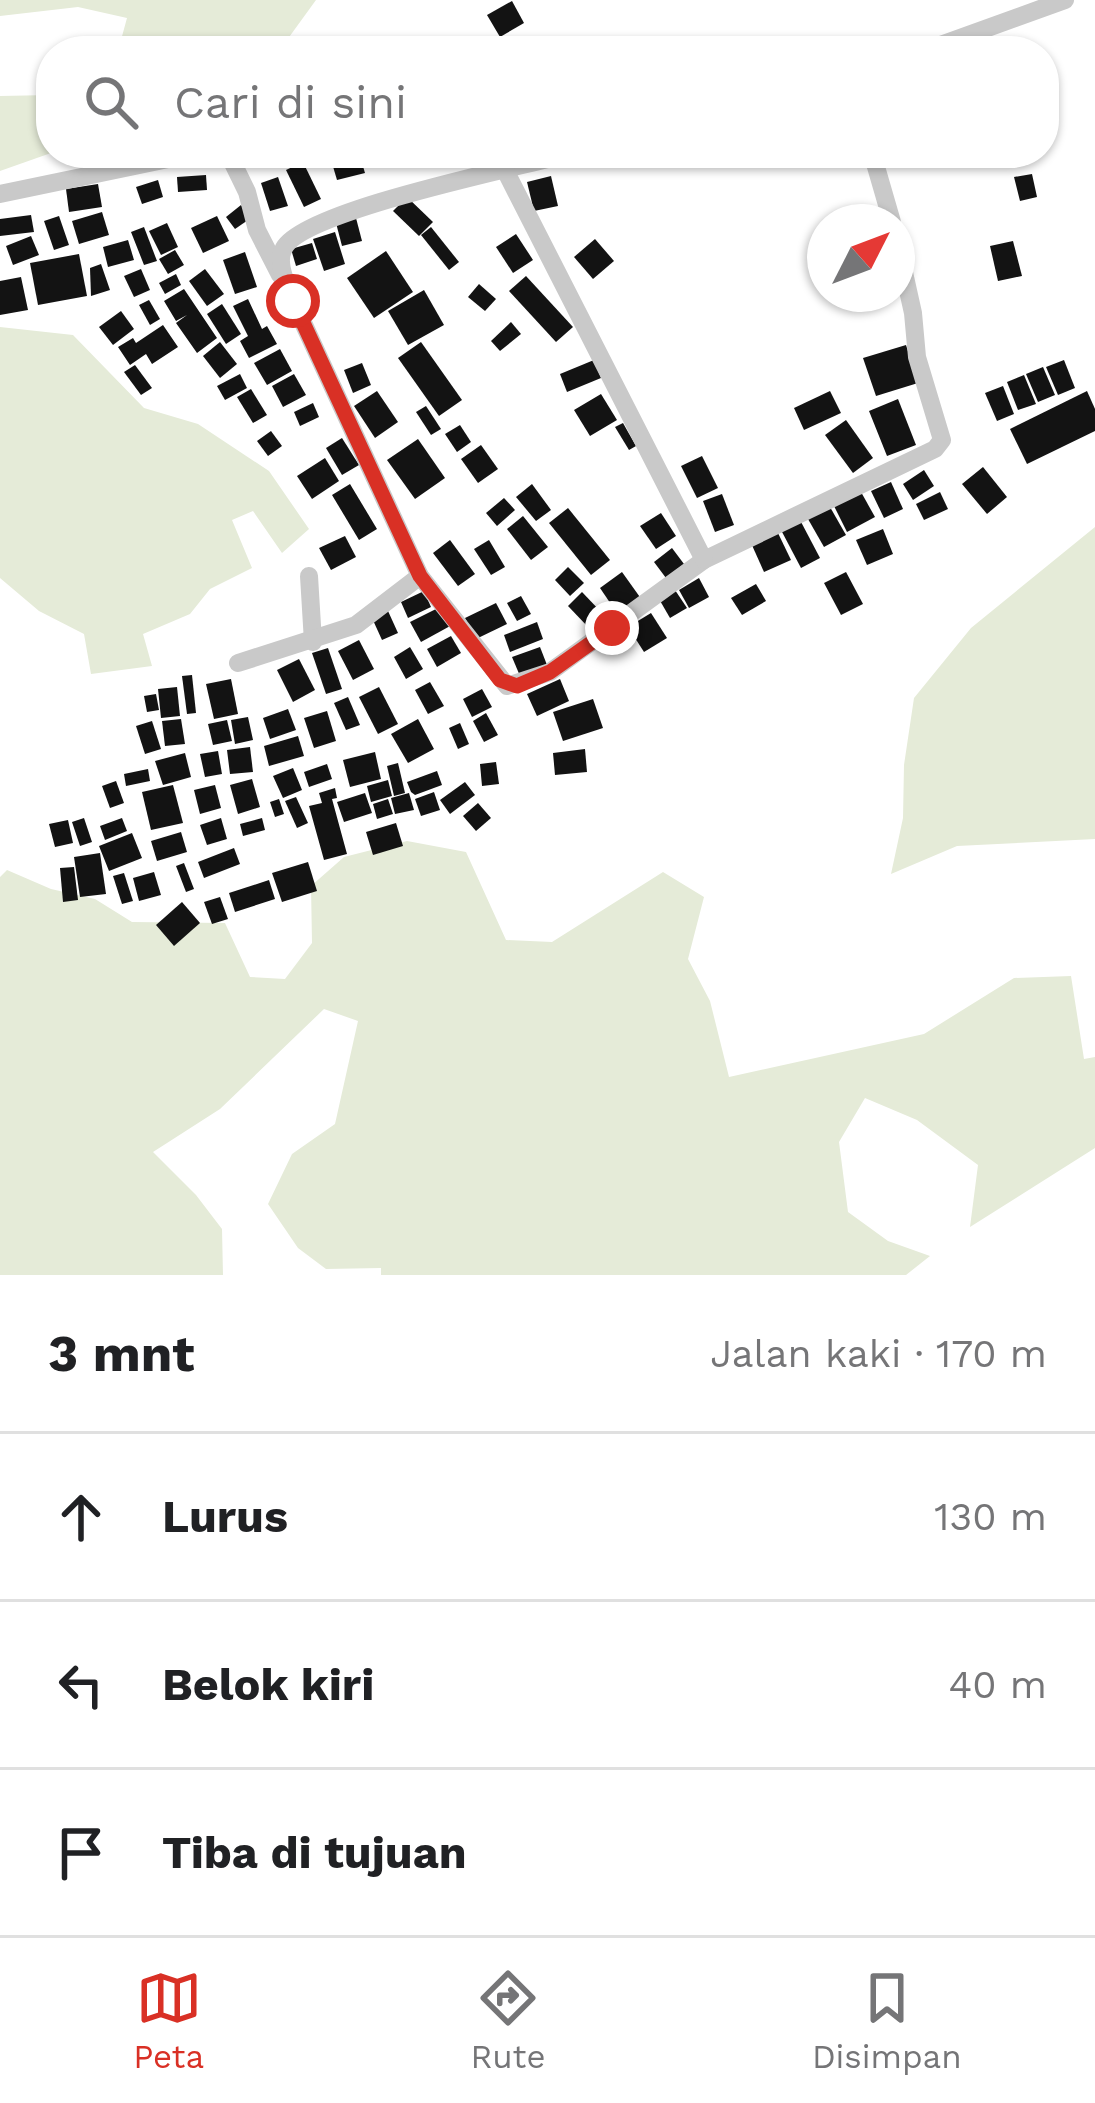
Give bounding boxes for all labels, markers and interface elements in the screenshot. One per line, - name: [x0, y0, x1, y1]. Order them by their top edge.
- search box: [36, 36, 1059, 168]
- icon: search: [78, 69, 144, 135]
- text: Cari di sini: [174, 76, 407, 129]
- north arrow: [807, 204, 915, 312]
- route start: [266, 274, 320, 328]
- route end: [585, 601, 639, 655]
- text: 3 mnt: [48, 1324, 195, 1383]
- text: Jalan kaki · 170 m: [710, 1331, 1047, 1376]
- icon: ahead: [48, 1484, 114, 1550]
- text: Lurus: [162, 1490, 288, 1543]
- text: 130 m: [934, 1494, 1047, 1539]
- icon: left: [48, 1652, 114, 1718]
- text: Belok kiri: [162, 1658, 374, 1711]
- text: 40 m: [948, 1662, 1047, 1707]
- icon: arrive: [48, 1820, 114, 1886]
- text: Tiba di tujuan: [162, 1826, 467, 1879]
- tab: Peta: [133, 1965, 204, 2076]
- tab: Rute: [471, 1965, 545, 2076]
- tab: Disimpan: [812, 1965, 962, 2076]

